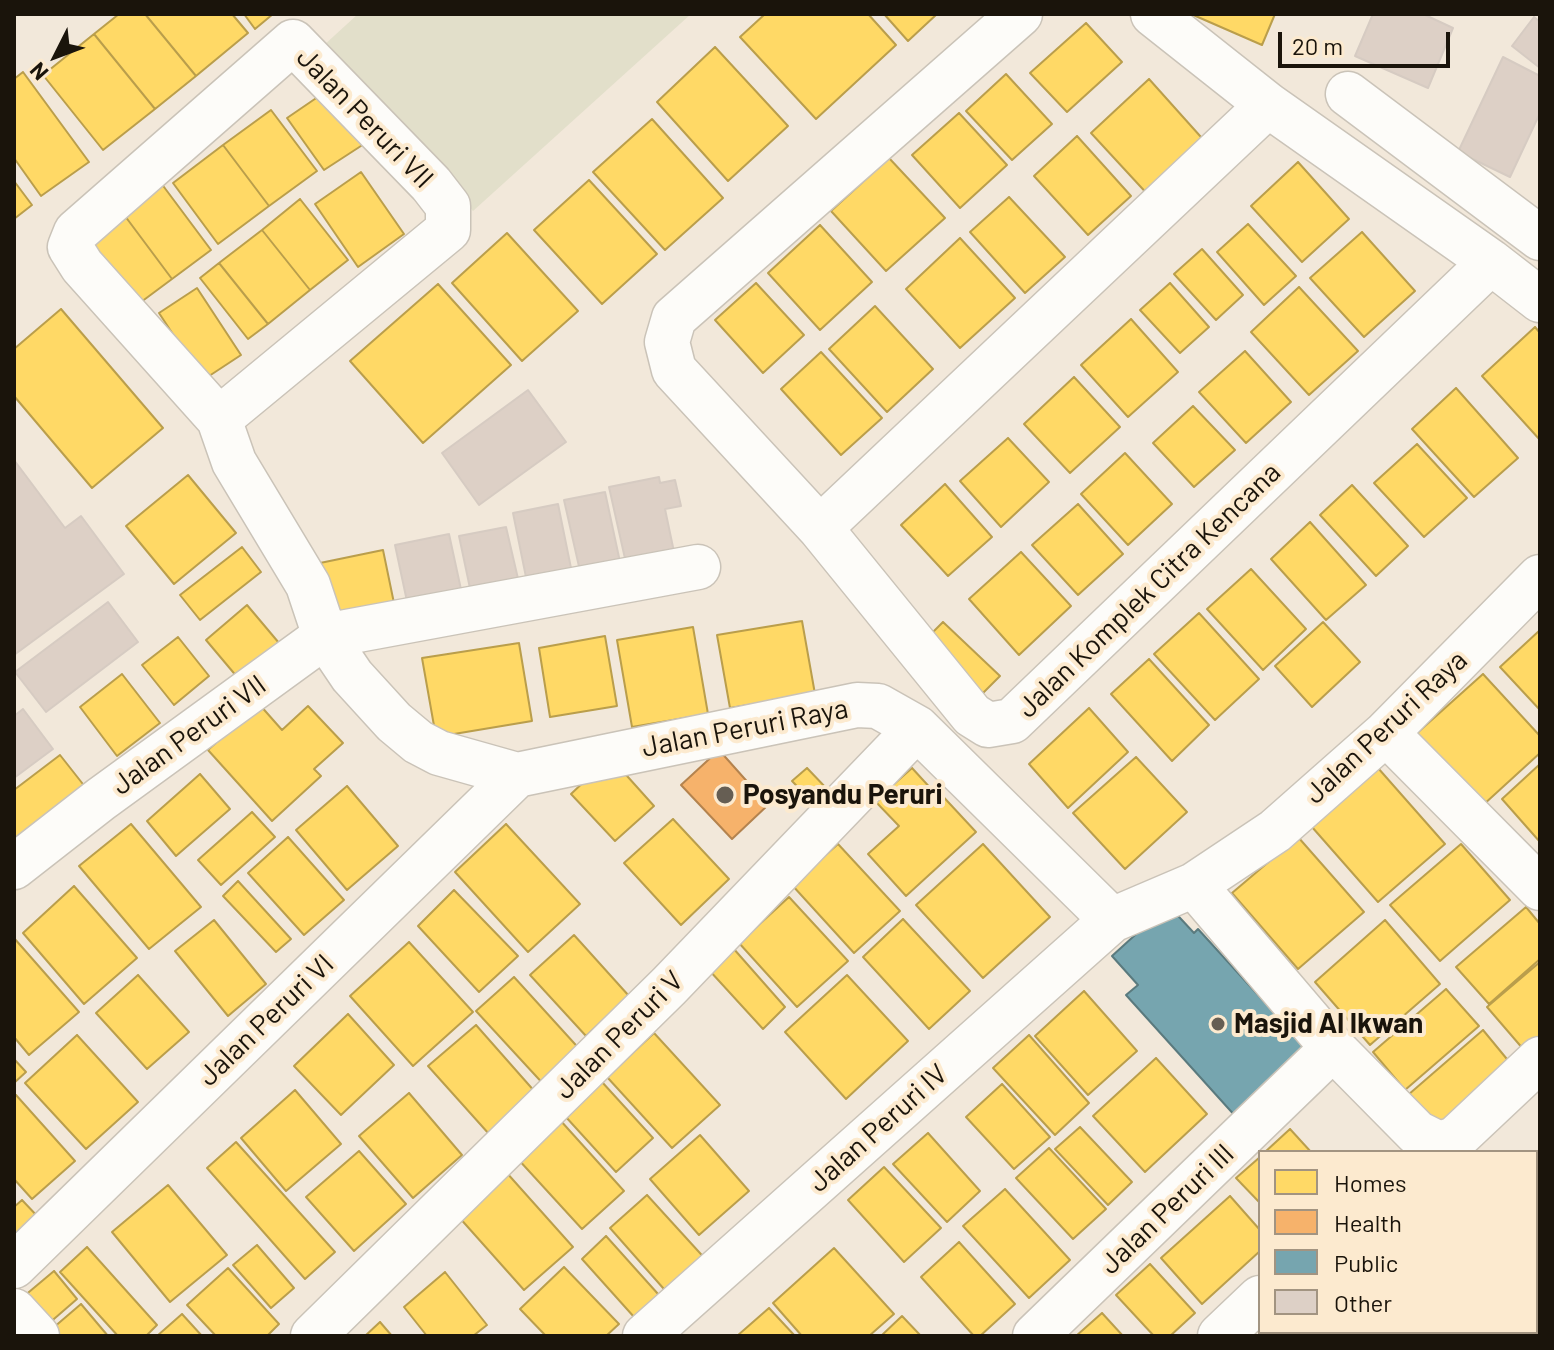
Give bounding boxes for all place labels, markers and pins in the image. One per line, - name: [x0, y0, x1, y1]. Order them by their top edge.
- place label: Posyandu Peruri: [743, 778, 943, 812]
- marker: Posyandu Peruri: [714, 784, 736, 806]
- place label: Masjid Al Ikwan: [1234, 1007, 1423, 1041]
- marker: Masjid Al Ikwan: [1209, 1015, 1227, 1033]

